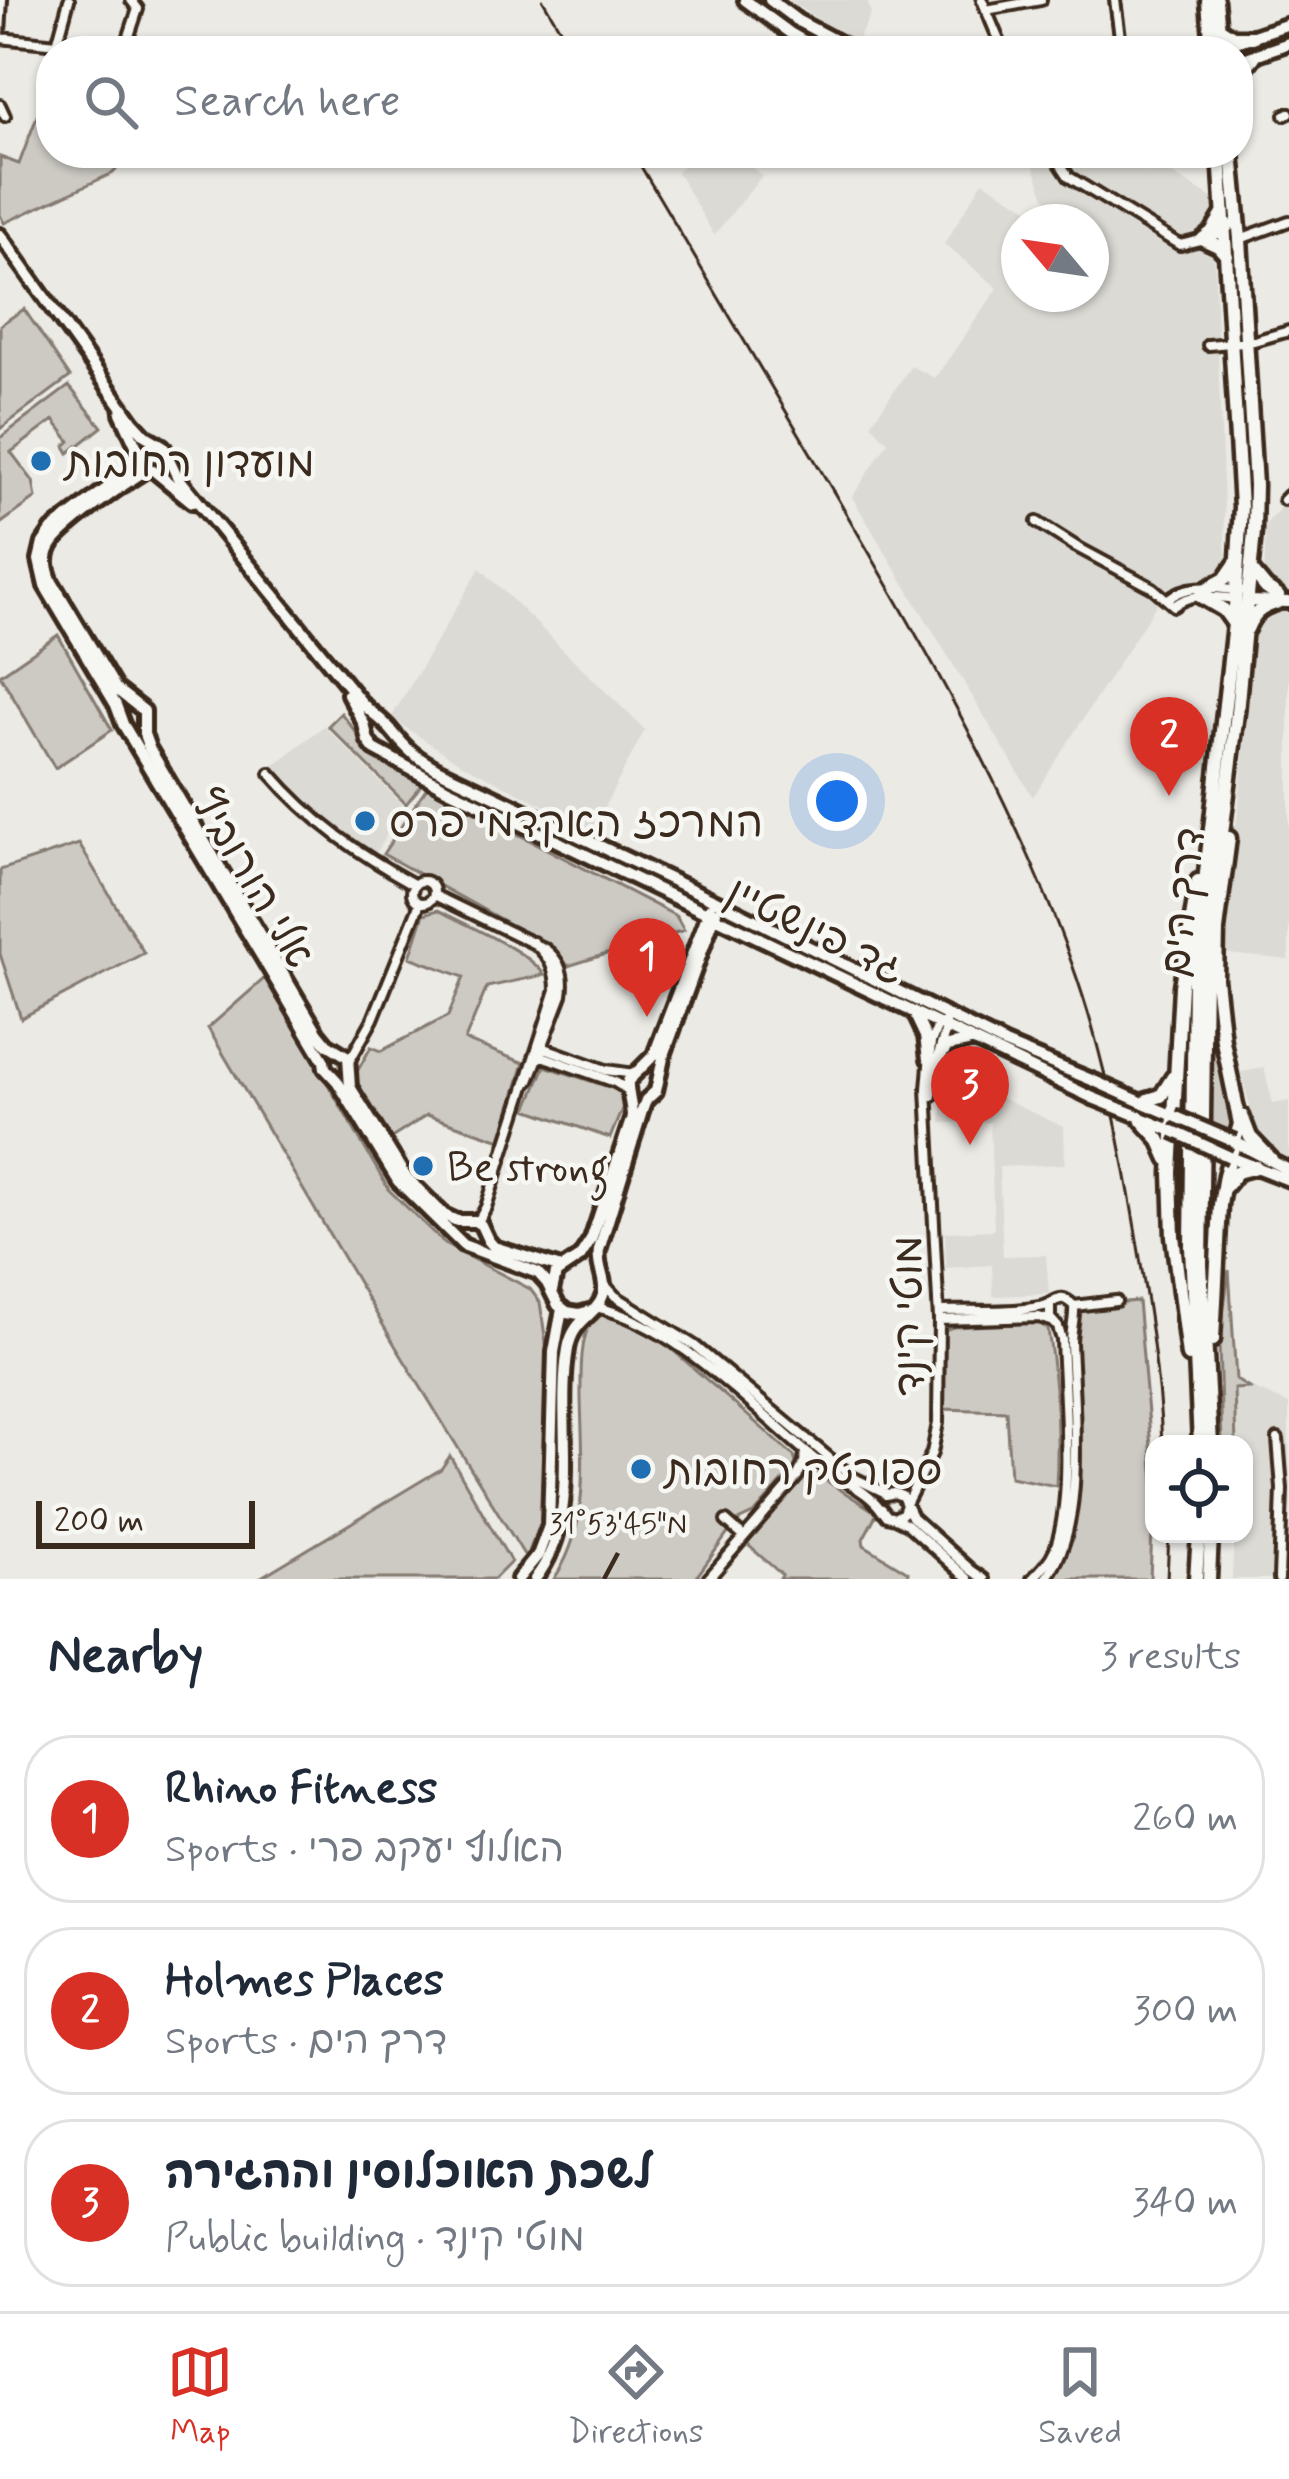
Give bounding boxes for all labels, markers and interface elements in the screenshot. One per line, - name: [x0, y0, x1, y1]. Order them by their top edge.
- search box: [36, 36, 1253, 168]
- icon: search: [78, 69, 144, 135]
- text: Search here: [174, 73, 401, 132]
- north arrow: [1001, 204, 1109, 312]
- place label: מועדון רחובות: [62, 437, 315, 492]
- marker: מועדון רחובות: [28, 448, 54, 474]
- pin: 2: [1130, 697, 1208, 796]
- your location: [807, 771, 867, 831]
- street label: אלי הורוביץ: [176, 781, 326, 979]
- place label: המרכז האקדמי פרס: [389, 797, 763, 852]
- marker: המרכז האקדמי פרס: [352, 808, 378, 834]
- street label: דרך הים: [1149, 825, 1220, 980]
- street label: גד פינשטיין: [716, 865, 913, 999]
- pin: 1: [608, 918, 686, 1017]
- pin: 3: [931, 1046, 1009, 1145]
- place label: Be strong: [447, 1142, 609, 1201]
- marker: Be strong: [410, 1153, 436, 1179]
- street label: מוטי קינד: [882, 1235, 939, 1397]
- map controls: [1145, 1435, 1253, 1543]
- button: locate: [1145, 1435, 1253, 1543]
- place label: ספורטק רחובות: [662, 1445, 942, 1500]
- marker: ספורטק רחובות: [628, 1456, 654, 1482]
- scale bar: [36, 1495, 255, 1548]
- text: 200 m: [54, 1500, 144, 1544]
- text: 31°53'45"N: [549, 1505, 687, 1544]
- text: Nearby: [48, 1624, 203, 1690]
- text: 3 results: [1100, 1632, 1241, 1683]
- text: Rhino Fitness: [165, 1760, 437, 1819]
- text: 1: [81, 1794, 99, 1845]
- text: 260 m: [1132, 1794, 1238, 1845]
- text: Sports · האלוף יעקב פרי: [165, 1825, 564, 1876]
- text: Holmes Places: [165, 1952, 444, 2011]
- text: 2: [80, 1986, 100, 2037]
- text: 300 m: [1133, 1986, 1238, 2037]
- text: Sports · דרך הים: [165, 2017, 447, 2068]
- text: לשכת האוכלוסין וההגירה: [165, 2145, 652, 2204]
- text: 3: [81, 2178, 99, 2229]
- text: 340 m: [1132, 2178, 1238, 2229]
- text: Public building · מוטי קינד: [165, 2214, 585, 2265]
- tab: Map: [167, 2339, 233, 2455]
- tab: Directions: [568, 2339, 704, 2455]
- tab: Saved: [1038, 2339, 1122, 2455]

